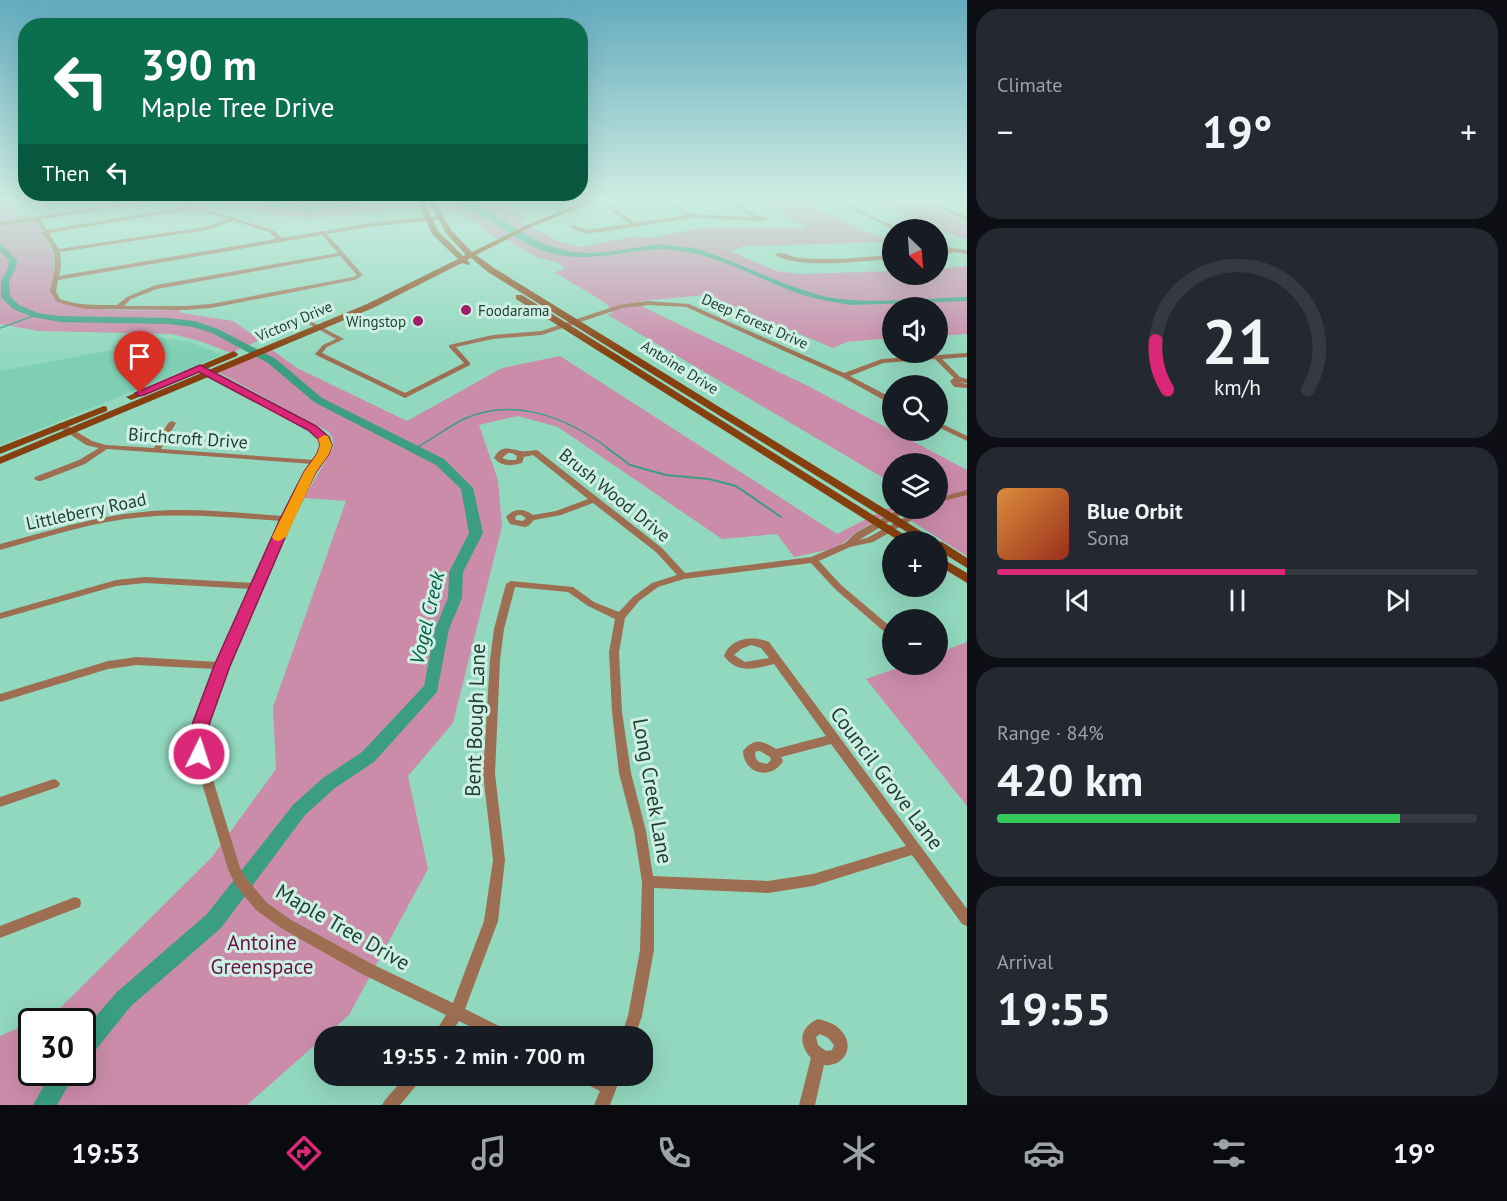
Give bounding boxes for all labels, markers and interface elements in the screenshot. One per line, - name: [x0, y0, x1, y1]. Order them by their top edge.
- text: 390 m: [141, 37, 257, 92]
- icon: left: [42, 42, 120, 120]
- text: Climate: [997, 72, 1063, 98]
- text: Maple Tree Drive: [141, 90, 335, 124]
- text: 19°: [1202, 102, 1272, 160]
- text: −: [997, 110, 1014, 153]
- text: +: [1460, 110, 1477, 153]
- icon: left: [101, 156, 134, 189]
- text: Then: [42, 159, 89, 187]
- north arrow: [882, 219, 948, 285]
- map controls: [882, 219, 948, 675]
- street label: Deep Forest Drive: [699, 289, 811, 353]
- street label: Victory Drive: [252, 296, 335, 346]
- button: sound: [882, 297, 948, 363]
- text: 21: [1202, 300, 1272, 381]
- place label: Foodarama: [478, 301, 550, 320]
- marker: Foodarama: [459, 303, 473, 317]
- place label: Wingstop: [346, 312, 406, 331]
- marker: Wingstop: [411, 314, 425, 328]
- pin: [114, 331, 165, 393]
- street label: Antoine Drive: [638, 336, 722, 398]
- icon: arrive: [123, 340, 156, 373]
- text: km/h: [1213, 374, 1260, 402]
- button: search: [882, 375, 948, 441]
- street label: Birchcroft Drive: [127, 422, 249, 454]
- street label: Brush Wood Drive: [555, 443, 675, 547]
- button: layers: [882, 453, 948, 519]
- street label: Littleberry Road: [24, 487, 148, 535]
- text: Blue Orbit: [1087, 497, 1183, 525]
- text: Sona: [1087, 525, 1129, 551]
- button: +: [882, 531, 948, 597]
- water label: Vogel Creek: [404, 568, 451, 667]
- icon: previous: [1061, 584, 1094, 617]
- icon: pause: [1221, 584, 1254, 617]
- icon: next: [1381, 584, 1414, 617]
- button: −: [882, 609, 948, 675]
- street label: Bent Bough Lane: [459, 643, 491, 797]
- street label: Council Grove Lane: [824, 701, 950, 855]
- street label: Long Creek Lane: [627, 716, 679, 866]
- text: Range · 84%: [997, 720, 1104, 746]
- position arrow: [167, 722, 231, 786]
- text: 420 km: [997, 750, 1143, 808]
- street label: Maple Tree Drive: [271, 878, 415, 976]
- park label: Antoine Greenspace: [211, 929, 313, 980]
- text: Arrival: [997, 949, 1053, 975]
- text: 19:55: [997, 979, 1111, 1037]
- speed limit sign: 30: [18, 1008, 96, 1086]
- text: 19:55 · 2 min · 700 m: [382, 1042, 585, 1070]
- icon: directions: [283, 1132, 325, 1174]
- icon: music: [468, 1132, 510, 1174]
- icon: phone: [653, 1132, 695, 1174]
- icon: climate: [838, 1132, 880, 1174]
- icon: car: [1023, 1132, 1065, 1174]
- icon: filters: [1208, 1132, 1250, 1174]
- text: 19:53: [72, 1136, 140, 1170]
- text: 19°: [1393, 1136, 1435, 1170]

